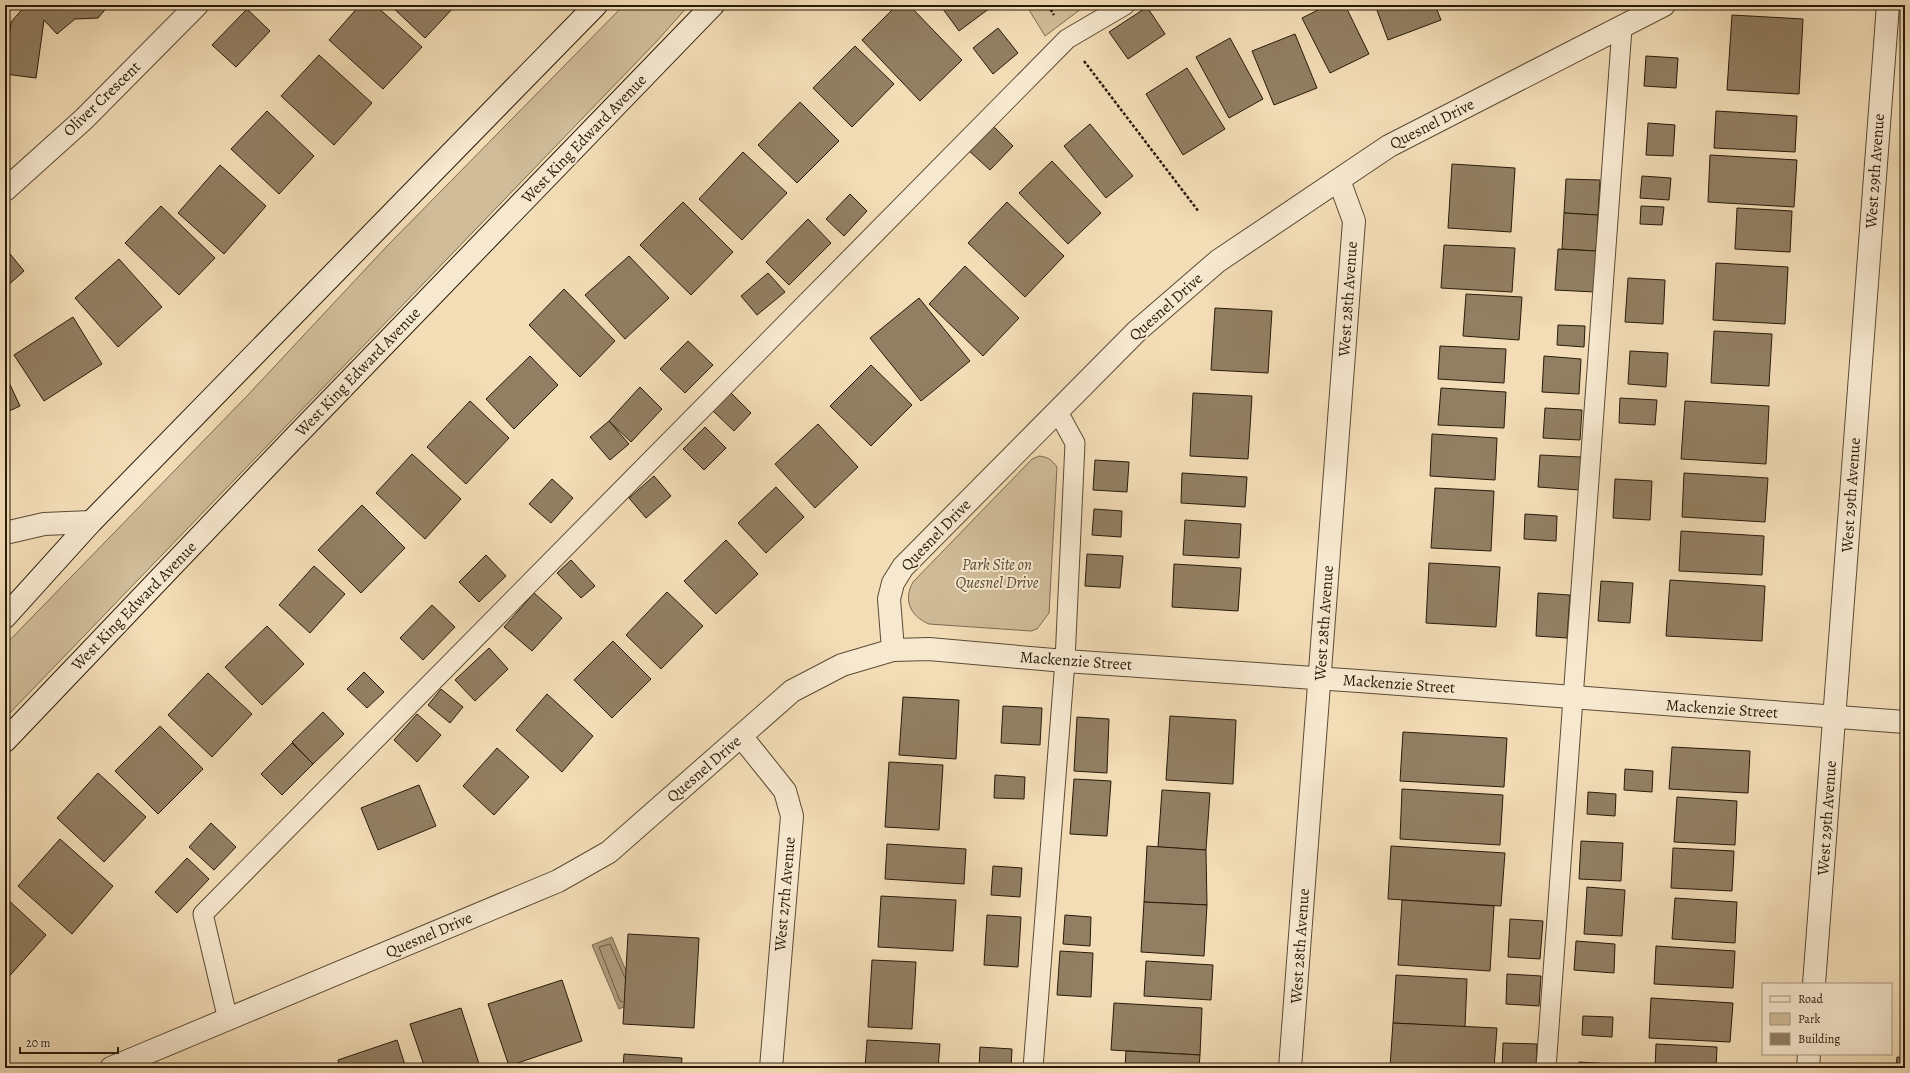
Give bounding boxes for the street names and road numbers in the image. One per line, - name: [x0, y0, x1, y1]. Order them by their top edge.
- street label: Oliver Crescent: [58, 56, 146, 142]
- street label: West King Edward Avenue: [516, 70, 652, 209]
- street label: Quesnel Drive: [1386, 93, 1478, 155]
- street label: West 29th Avenue: [1860, 113, 1890, 230]
- street label: West 28th Avenue: [1333, 240, 1363, 359]
- street label: Quesnel Drive: [1124, 268, 1208, 346]
- street label: West King Edward Avenue: [290, 303, 426, 442]
- street label: West 29th Avenue: [1836, 437, 1866, 554]
- street label: Quesnel Drive: [896, 494, 976, 576]
- street label: West King Edward Avenue: [66, 537, 202, 676]
- street label: West 28th Avenue: [1309, 564, 1339, 683]
- street label: Mackenzie Street: [1019, 646, 1133, 676]
- street label: Mackenzie Street: [1342, 669, 1456, 699]
- street label: Mackenzie Street: [1665, 694, 1779, 724]
- street label: Quesnel Drive: [662, 730, 746, 808]
- street label: West 29th Avenue: [1812, 760, 1842, 877]
- street label: West 27th Avenue: [769, 836, 801, 953]
- street label: West 28th Avenue: [1285, 887, 1315, 1006]
- street label: Quesnel Drive: [382, 907, 476, 963]

